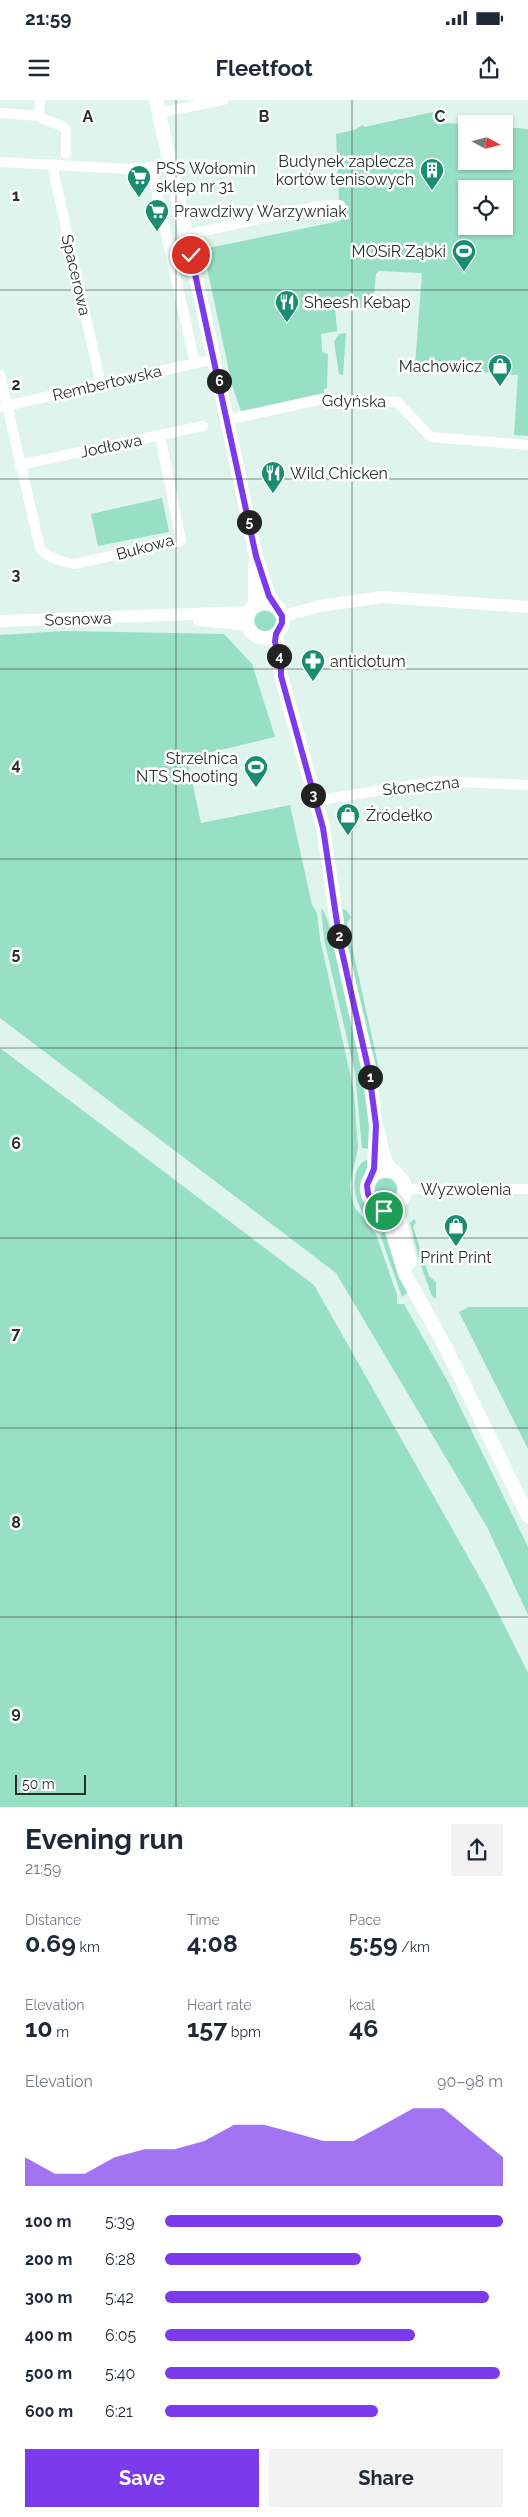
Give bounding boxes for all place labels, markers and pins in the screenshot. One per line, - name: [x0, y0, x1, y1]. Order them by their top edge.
- place label: Budynek zaplecza kortów tenisowych: [276, 152, 414, 189]
- building icon: Budynek zaplecza kortów tenisowych: [419, 157, 445, 191]
- place label: PSS Wołomin sklep nr 31: [156, 159, 256, 196]
- supermarket icon: PSS Wołomin sklep nr 31: [126, 164, 152, 198]
- supermarket icon: Prawdziwy Warzywniak: [144, 198, 170, 232]
- place label: Prawdziwy Warzywniak: [174, 202, 347, 221]
- pin: [170, 234, 212, 276]
- sports icon: MOSiR Ząbki: [451, 238, 477, 272]
- place label: MOSiR Ząbki: [352, 242, 446, 261]
- restaurant icon: Sheesh Kebap: [274, 289, 300, 323]
- place label: Sheesh Kebap: [304, 293, 411, 312]
- shop icon: Machowicz: [487, 353, 513, 387]
- place label: Machowicz: [399, 357, 482, 376]
- pin: 6: [206, 368, 232, 394]
- restaurant icon: Wild Chicken: [260, 460, 286, 494]
- place label: Wild Chicken: [290, 464, 388, 483]
- pin: 5: [236, 510, 262, 534]
- pin: 4: [266, 644, 292, 668]
- pharmacy icon: antidotum: [300, 648, 326, 682]
- place label: antidotum: [330, 652, 406, 671]
- place label: Strzelnica NTS Shooting: [136, 749, 238, 786]
- sports icon: Strzelnica NTS Shooting: [243, 754, 269, 788]
- pin: 3: [300, 782, 326, 808]
- shop icon: Źródełko: [335, 802, 361, 836]
- place label: Źródełko: [366, 805, 432, 825]
- pin: 2: [326, 924, 352, 948]
- pin: 1: [358, 1064, 382, 1090]
- pin: [363, 1190, 405, 1232]
- shop icon: Print Print: [443, 1213, 469, 1247]
- place label: Print Print: [420, 1248, 492, 1267]

